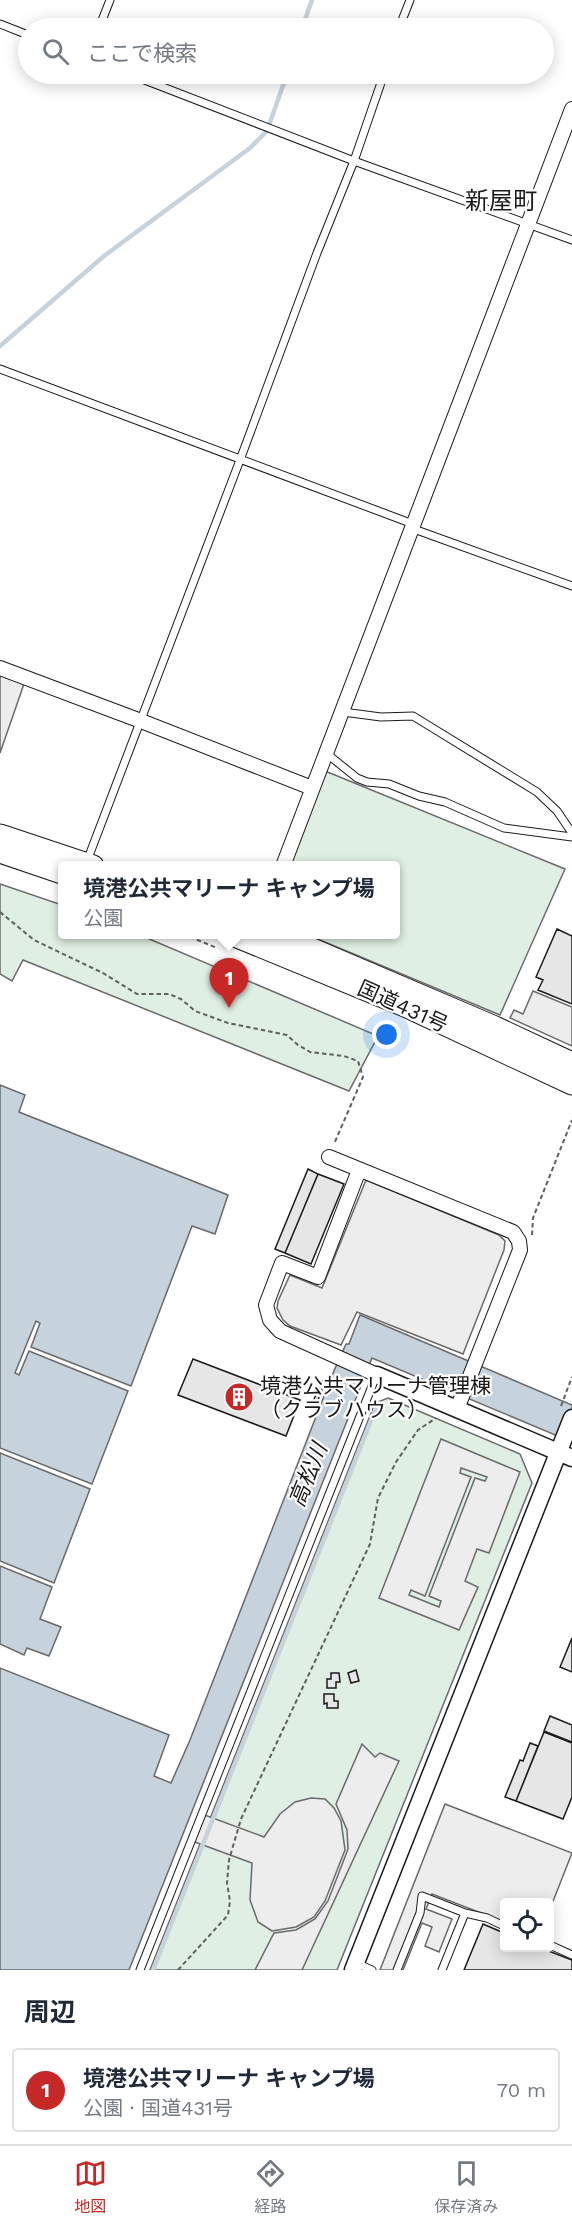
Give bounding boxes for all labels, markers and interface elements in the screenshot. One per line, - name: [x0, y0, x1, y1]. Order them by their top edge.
- search box: [18, 18, 554, 84]
- icon: search: [39, 35, 72, 68]
- text: ここで検索: [87, 41, 197, 66]
- district label: 新屋町: [465, 187, 537, 215]
- popup: [58, 861, 400, 939]
- text: 境港公共マリーナ キャンプ場: [83, 876, 375, 901]
- text: 公園: [83, 906, 123, 930]
- pin: 1: [210, 958, 248, 1008]
- street label: 国道431号: [354, 975, 452, 1037]
- your location: [372, 1020, 401, 1049]
- place label: 境港公共マリーナ管理棟 （クラブハウス）: [260, 1373, 491, 1422]
- building icon: 境港公共マリーナ管理棟 （クラブハウス）: [223, 1381, 255, 1413]
- water label: 高松川: [284, 1438, 333, 1510]
- map controls: [500, 1898, 554, 1952]
- button: locate: [500, 1898, 554, 1952]
- text: 周辺: [24, 1997, 76, 2027]
- text: 境港公共マリーナ キャンプ場: [83, 2066, 375, 2091]
- text: 1: [41, 2078, 50, 2102]
- text: 70 m: [497, 2078, 546, 2102]
- text: 公園 · 国道431号: [83, 2096, 233, 2120]
- tab: 地図: [74, 2157, 107, 2217]
- tab: 経路: [254, 2157, 287, 2217]
- tab: 保存済み: [434, 2157, 498, 2217]

